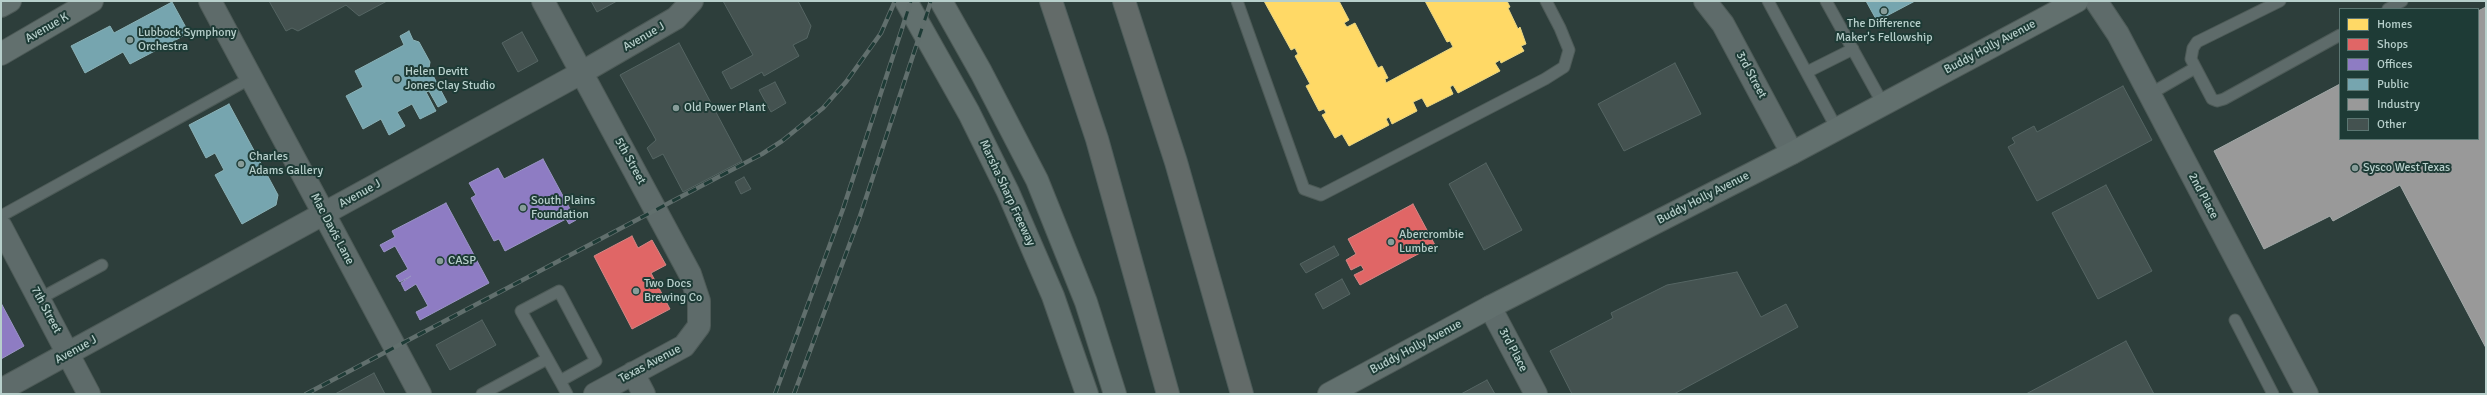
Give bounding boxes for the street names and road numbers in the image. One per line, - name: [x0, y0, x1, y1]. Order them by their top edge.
- street label: Avenue K: [23, 10, 71, 46]
- street label: Buddy Holly Avenue: [1942, 17, 2038, 77]
- street label: Avenue J: [621, 19, 667, 55]
- street label: 3rd Street: [1733, 49, 1769, 101]
- street label: 5th Street: [611, 135, 649, 187]
- street label: Marsha Sharp Freeway: [976, 138, 1038, 248]
- street label: Buddy Holly Avenue: [1654, 169, 1752, 227]
- street label: 2nd Place: [2185, 171, 2221, 221]
- street label: Avenue J: [337, 177, 383, 211]
- street label: Mac Davis Lane: [307, 191, 357, 267]
- street label: 7th Street: [28, 284, 64, 336]
- street label: Buddy Holly Avenue: [1368, 317, 1464, 377]
- street label: 3rd Place: [1495, 326, 1531, 374]
- street label: Avenue J: [53, 333, 99, 367]
- street label: Texas Avenue: [617, 342, 683, 386]

